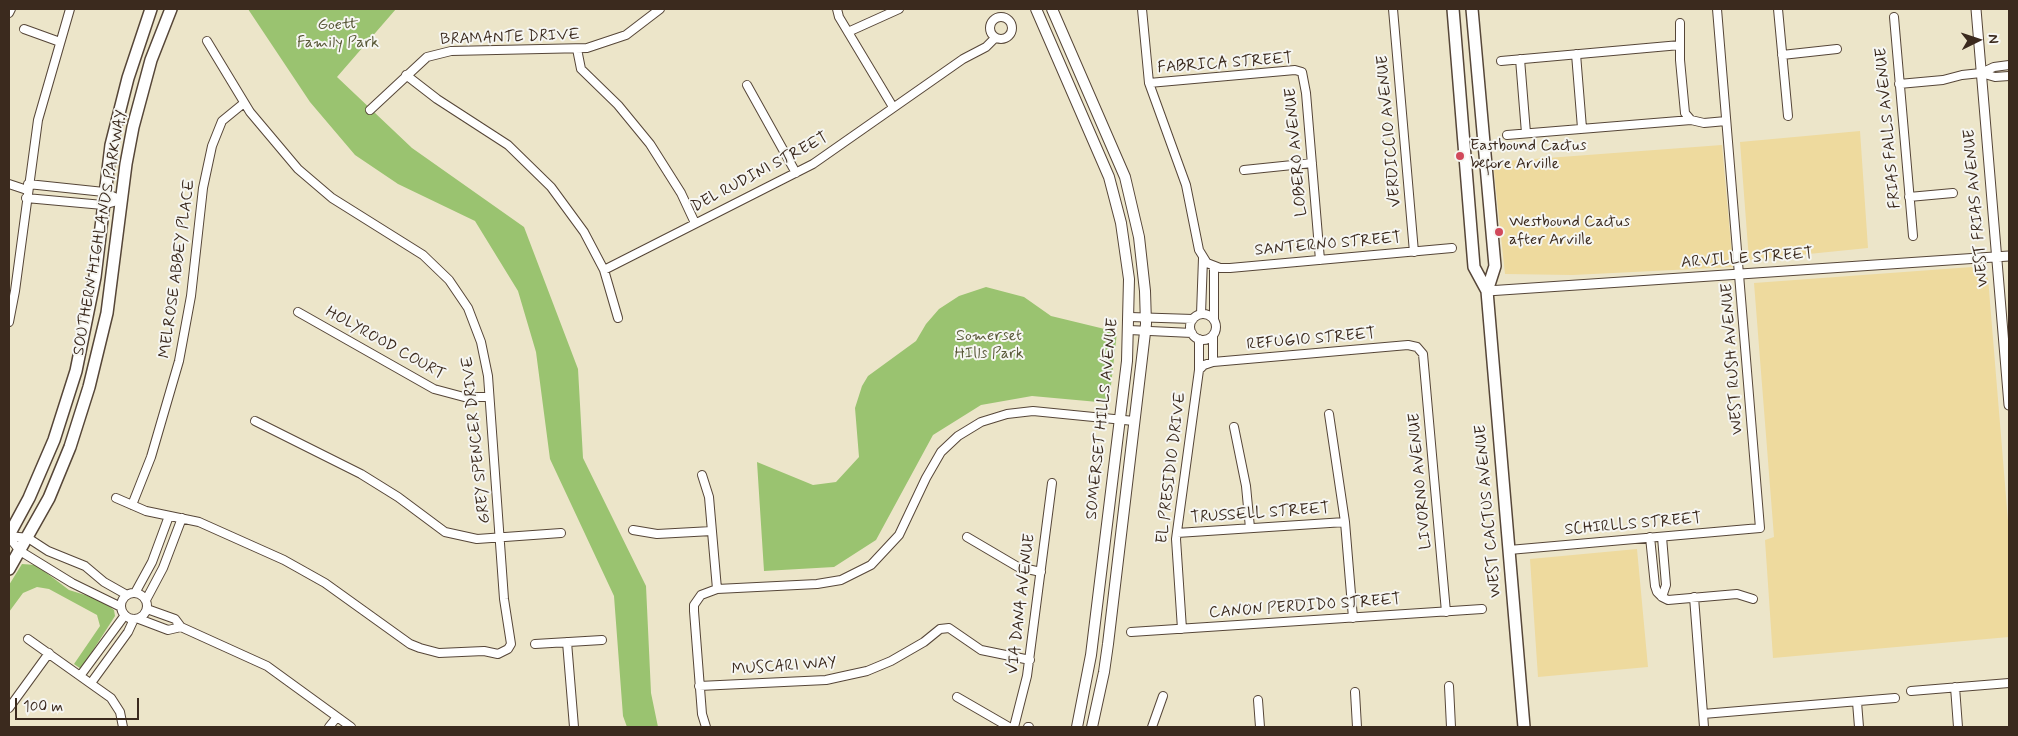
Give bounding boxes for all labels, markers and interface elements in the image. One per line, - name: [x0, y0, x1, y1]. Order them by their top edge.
- north arrow: [1953, 15, 2003, 65]
- park label: Goett Family Park: [297, 16, 379, 54]
- street label: BRAMANTE DRIVE: [440, 26, 580, 50]
- text: N: [1984, 34, 2002, 44]
- street label: FRIAS FALLS AVENUE: [1872, 47, 1906, 209]
- street label: FABRICA STREET: [1157, 50, 1293, 78]
- street label: VERDICCIO AVENUE: [1374, 54, 1406, 208]
- street label: LOBERO AVENUE: [1282, 87, 1312, 217]
- street label: SOUTHERN HIGHLANDS PARKWAY: [70, 109, 132, 357]
- street label: WEST FRIAS AVENUE: [1961, 128, 1993, 288]
- street label: DEL RUDINI STREET: [688, 129, 832, 217]
- place label: Eastbound Cactus before Arville: [1470, 137, 1587, 175]
- marker: Eastbound Cactus before Arville: [1454, 150, 1466, 162]
- street label: MELROSE ABBEY PLACE: [156, 178, 200, 360]
- place label: Westbound Cactus after Arville: [1509, 213, 1630, 251]
- marker: Westbound Cactus after Arville: [1493, 226, 1505, 238]
- street label: SANTERNO STREET: [1254, 229, 1402, 261]
- street label: ARVILLE STREET: [1680, 245, 1814, 273]
- street label: WEST RUSH AVENUE: [1718, 282, 1748, 436]
- street label: HOLYROOD COURT: [322, 303, 448, 385]
- street label: SOMERSET HILLS AVENUE: [1083, 317, 1123, 521]
- street label: REFUGIO STREET: [1246, 325, 1376, 355]
- park label: Somerset HIlls Park: [954, 327, 1024, 365]
- street label: GREY SPENCER DRIVE: [459, 355, 495, 525]
- street label: EL PRESIDIO DRIVE: [1153, 391, 1191, 545]
- street label: LIVORNO AVENUE: [1405, 412, 1437, 550]
- street label: WEST CACTUS AVENUE: [1472, 424, 1506, 598]
- street label: TRUSSELL STREET: [1190, 500, 1330, 528]
- street label: SCHIRLLS STREET: [1564, 509, 1702, 541]
- street label: VIA DANA AVENUE: [1004, 533, 1040, 675]
- street label: CANON PERDIDO STREET: [1208, 591, 1402, 623]
- street label: MUSCARI WAY: [731, 654, 837, 680]
- scale bar: [18, 688, 141, 720]
- text: 100 m: [23, 697, 63, 717]

